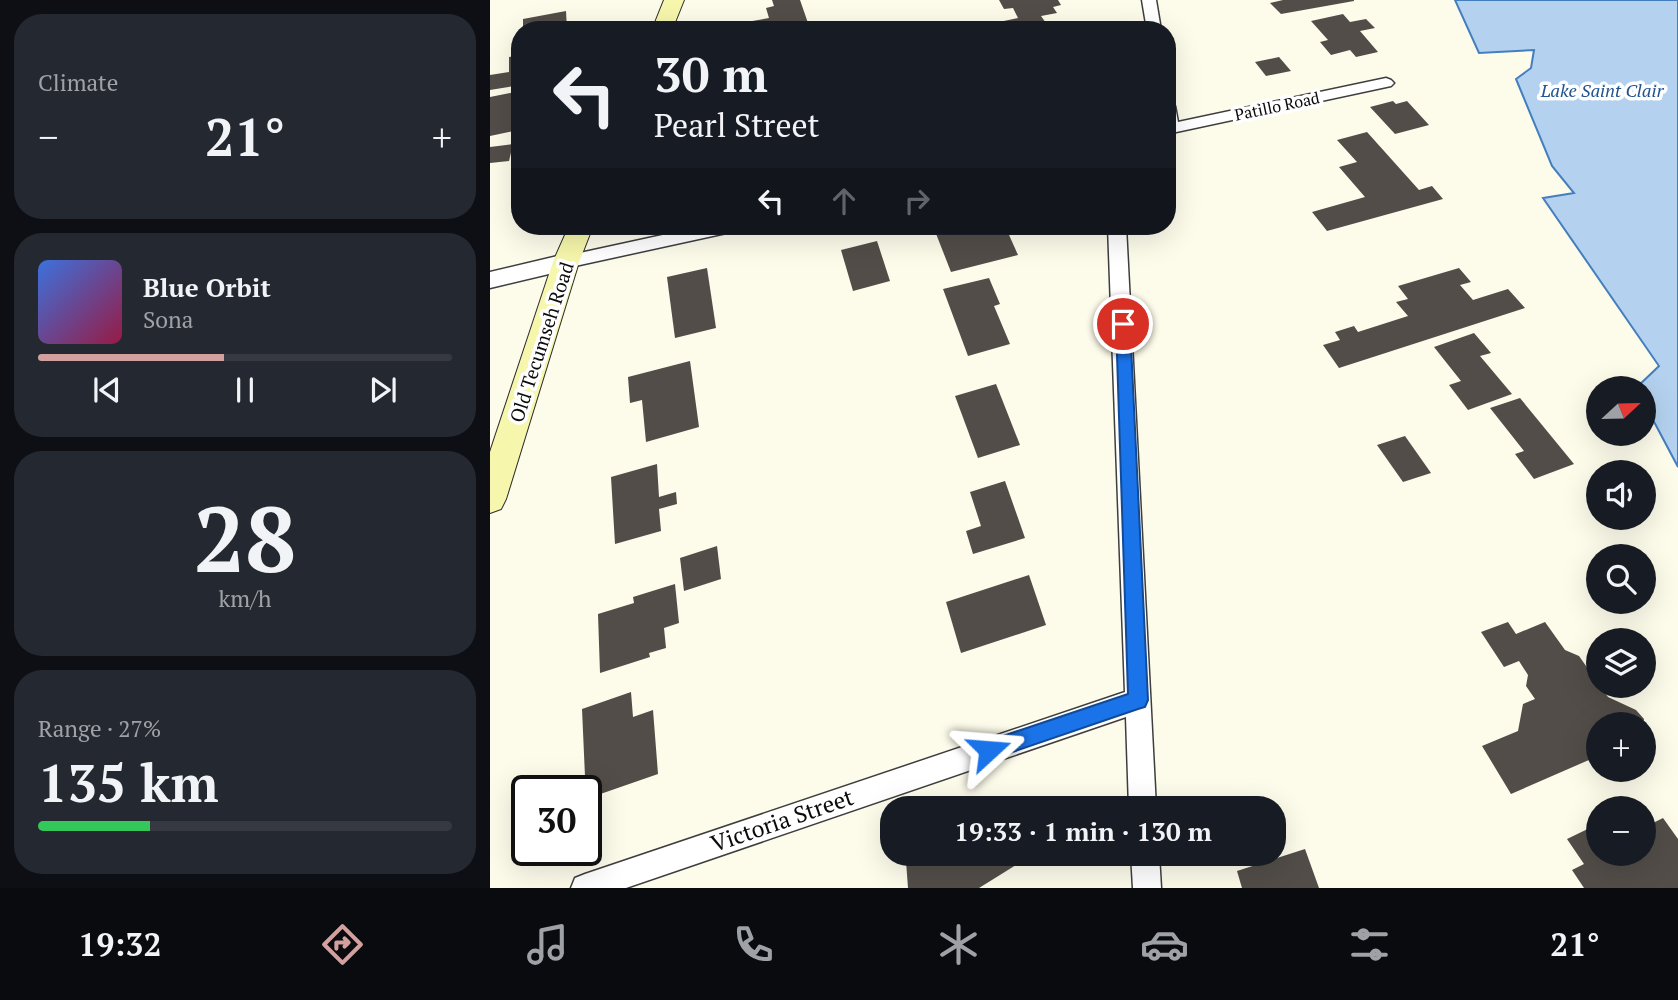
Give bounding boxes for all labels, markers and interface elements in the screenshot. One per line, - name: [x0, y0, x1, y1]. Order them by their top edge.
- text: 30 m: [654, 41, 768, 106]
- icon: left: [539, 49, 630, 140]
- text: Climate: [38, 67, 118, 98]
- water label: Lake Saint Clair: [1540, 78, 1664, 102]
- street label: Patillo Road: [1232, 86, 1322, 126]
- text: 21°: [205, 102, 285, 171]
- text: Pearl Street: [654, 104, 819, 146]
- text: −: [38, 112, 58, 162]
- text: +: [432, 112, 452, 162]
- icon: left: [752, 182, 790, 220]
- icon: ahead: [825, 182, 863, 220]
- icon: right: [898, 182, 936, 220]
- street label: Old Tecumseh Road: [503, 258, 579, 425]
- text: Blue Orbit: [143, 270, 271, 304]
- pin: [1093, 294, 1153, 354]
- text: Sona: [143, 304, 193, 335]
- icon: arrive: [1104, 305, 1142, 343]
- icon: previous: [88, 371, 126, 409]
- icon: pause: [226, 371, 264, 409]
- icon: next: [364, 371, 402, 409]
- north arrow: [1586, 376, 1656, 446]
- map controls: [1586, 376, 1656, 866]
- button: sound: [1586, 460, 1656, 530]
- text: 28: [194, 477, 296, 598]
- button: search: [1586, 544, 1656, 614]
- text: km/h: [218, 583, 272, 614]
- button: layers: [1586, 628, 1656, 698]
- button: +: [1586, 712, 1656, 782]
- text: Range · 27%: [38, 713, 161, 744]
- position arrow: [952, 713, 1026, 787]
- text: 135 km: [38, 748, 219, 817]
- speed limit sign: 30: [511, 775, 602, 866]
- street label: Victoria Street: [707, 781, 858, 859]
- button: −: [1586, 796, 1656, 866]
- text: 19:33 · 1 min · 130 m: [954, 814, 1212, 848]
- icon: directions: [318, 920, 367, 969]
- icon: music: [523, 920, 572, 969]
- icon: phone: [729, 920, 778, 969]
- icon: climate: [934, 920, 983, 969]
- icon: car: [1140, 920, 1189, 969]
- icon: filters: [1345, 920, 1394, 969]
- text: 19:32: [78, 923, 162, 965]
- text: 21°: [1550, 923, 1600, 965]

